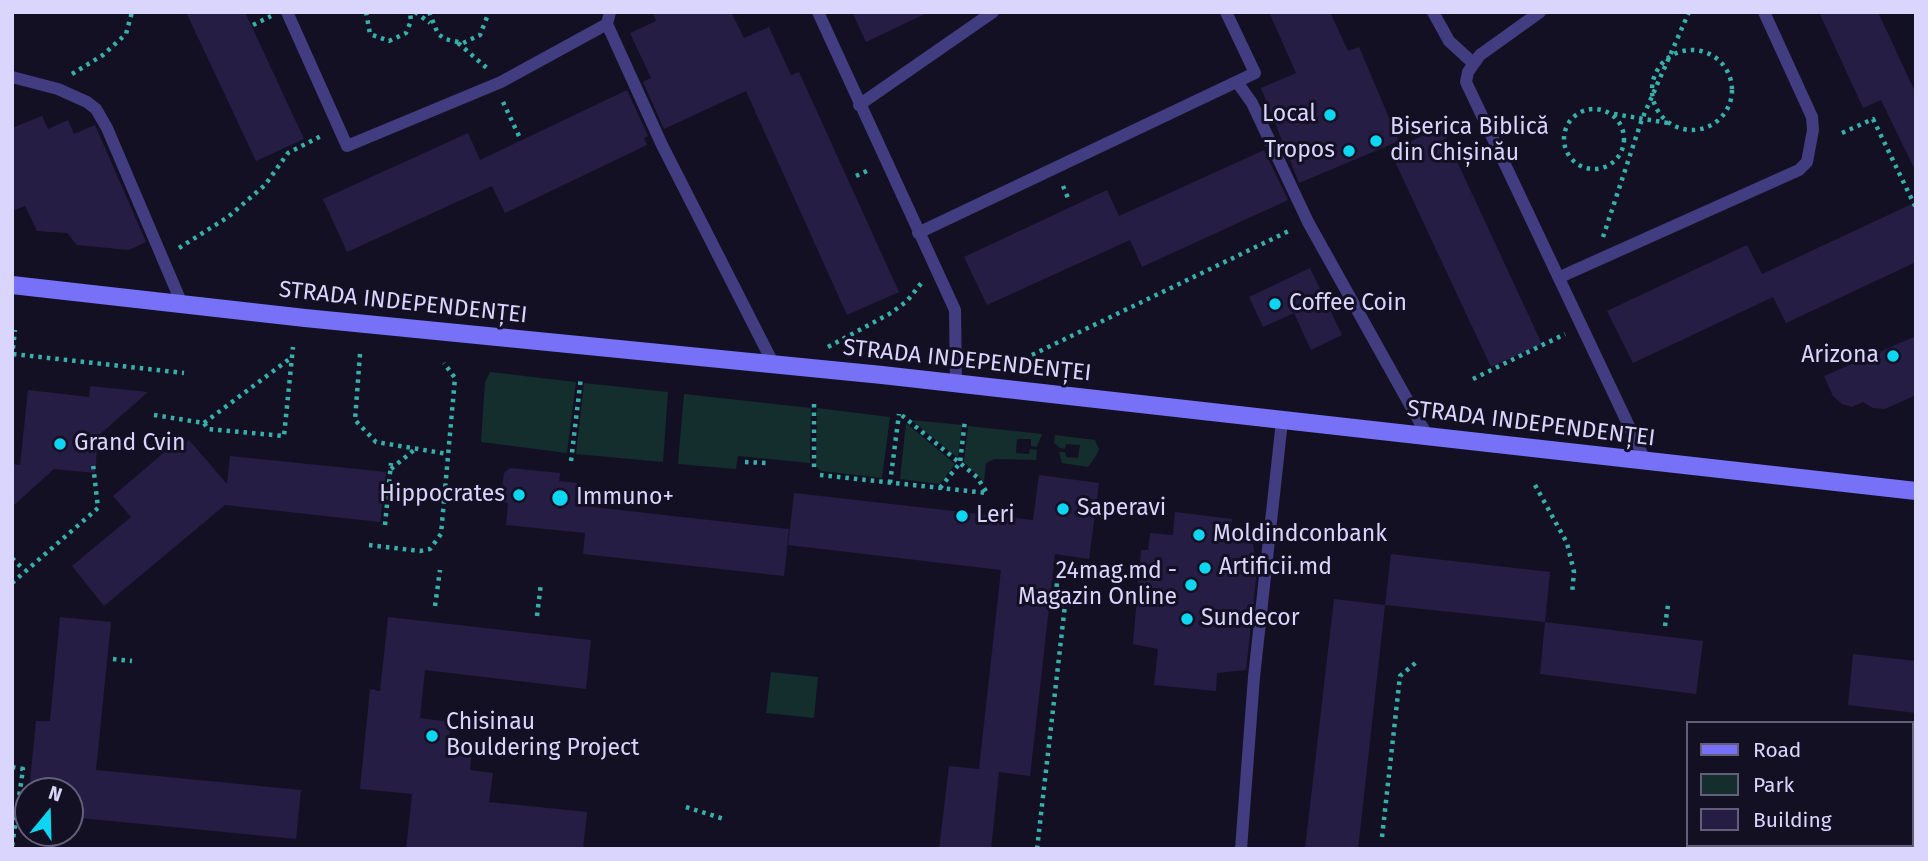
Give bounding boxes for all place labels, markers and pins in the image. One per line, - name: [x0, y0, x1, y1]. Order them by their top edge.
- place label: Local: [1262, 101, 1316, 129]
- marker: Local: [1322, 107, 1338, 123]
- place label: Biserica Biblică din Chișinău: [1390, 114, 1549, 168]
- marker: Biserica Biblică din Chișinău: [1368, 133, 1384, 149]
- place label: Tropos: [1264, 137, 1335, 165]
- marker: Tropos: [1341, 143, 1357, 159]
- place label: Coffee Coin: [1289, 290, 1407, 318]
- marker: Coffee Coin: [1267, 296, 1283, 312]
- place label: Arizona: [1801, 342, 1879, 370]
- marker: Arizona: [1885, 348, 1901, 364]
- place label: Grand Cvin: [74, 430, 185, 458]
- marker: Grand Cvin: [52, 436, 68, 452]
- place label: Hippocrates: [379, 481, 505, 509]
- place label: Immuno+: [576, 484, 674, 512]
- marker: Hippocrates: [511, 487, 527, 503]
- marker: Immuno+: [550, 488, 570, 508]
- place label: Saperavi: [1077, 495, 1166, 523]
- marker: Saperavi: [1055, 501, 1071, 517]
- place label: Leri: [976, 502, 1015, 530]
- marker: Leri: [954, 508, 970, 524]
- place label: Moldindconbank: [1213, 521, 1387, 549]
- marker: Moldindconbank: [1191, 527, 1207, 543]
- place label: Artificii.md: [1219, 554, 1332, 582]
- place label: 24mag.md - Magazin Online: [1018, 558, 1177, 612]
- marker: Artificii.md: [1197, 560, 1213, 576]
- marker: 24mag.md - Magazin Online: [1183, 577, 1199, 593]
- place label: Sundecor: [1201, 605, 1300, 633]
- marker: Sundecor: [1179, 611, 1195, 627]
- place label: Chisinau Bouldering Project: [446, 709, 639, 763]
- marker: Chisinau Bouldering Project: [424, 728, 440, 744]

